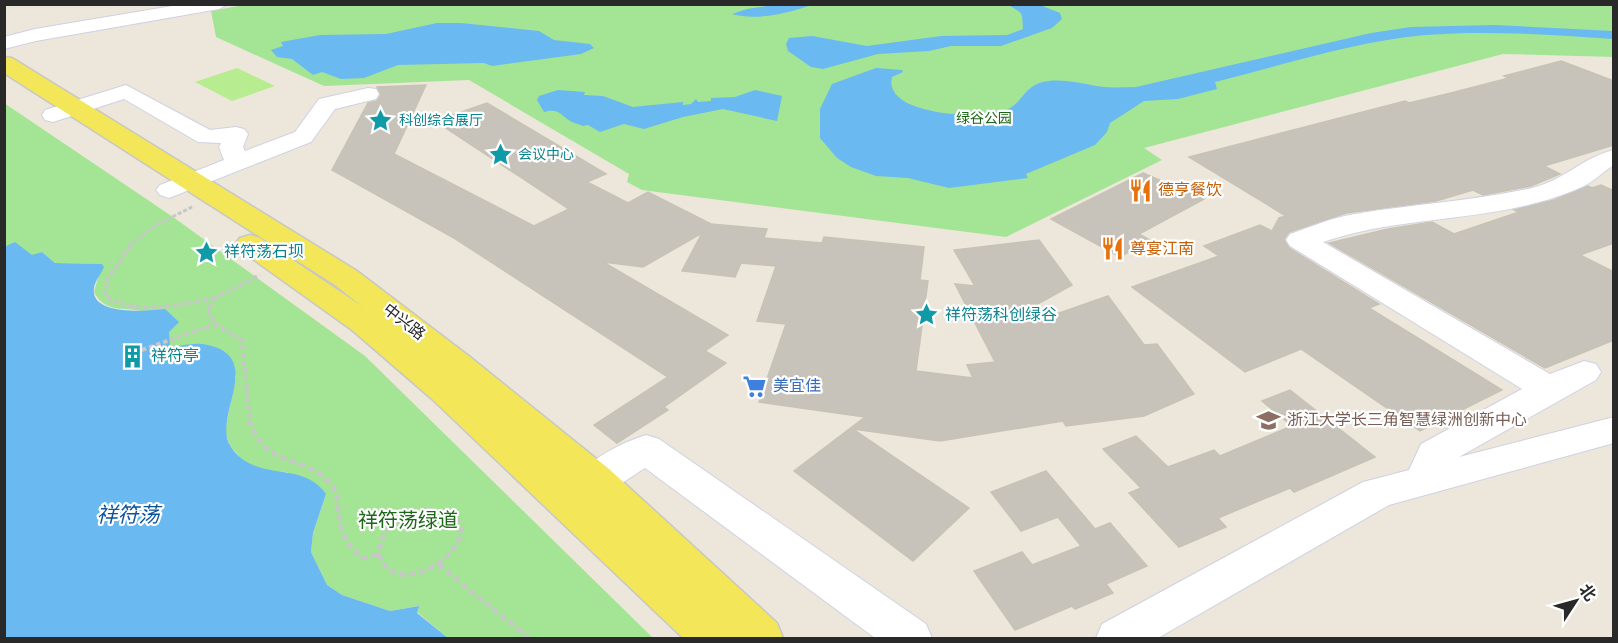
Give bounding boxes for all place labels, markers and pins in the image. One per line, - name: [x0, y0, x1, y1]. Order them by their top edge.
- place icon: 科创综合展厅: [368, 107, 394, 133]
- place label: 科创综合展厅: [399, 112, 483, 129]
- place icon: 会议中心: [487, 141, 513, 167]
- place label: 会议中心: [518, 146, 574, 163]
- restaurant icon: 德亨餐饮: [1127, 177, 1153, 203]
- place label: 德亨餐饮: [1158, 180, 1222, 200]
- restaurant icon: 尊宴江南: [1099, 236, 1125, 262]
- place icon: 祥符荡石坝: [193, 239, 219, 265]
- place label: 尊宴江南: [1130, 239, 1194, 259]
- place label: 祥符荡石坝: [224, 242, 304, 262]
- place icon: 祥符荡科创绿谷: [914, 302, 940, 328]
- place label: 祥符荡科创绿谷: [945, 305, 1057, 325]
- building icon: 祥符亭: [120, 343, 146, 369]
- place label: 祥符亭: [151, 346, 199, 366]
- supermarket icon: 美宜佳: [742, 373, 768, 399]
- place label: 美宜佳: [773, 376, 821, 396]
- school or university icon: 浙江大学长三角智慧绿洲创新中心: [1256, 407, 1282, 433]
- place label: 浙江大学长三角智慧绿洲创新中心: [1287, 410, 1527, 430]

